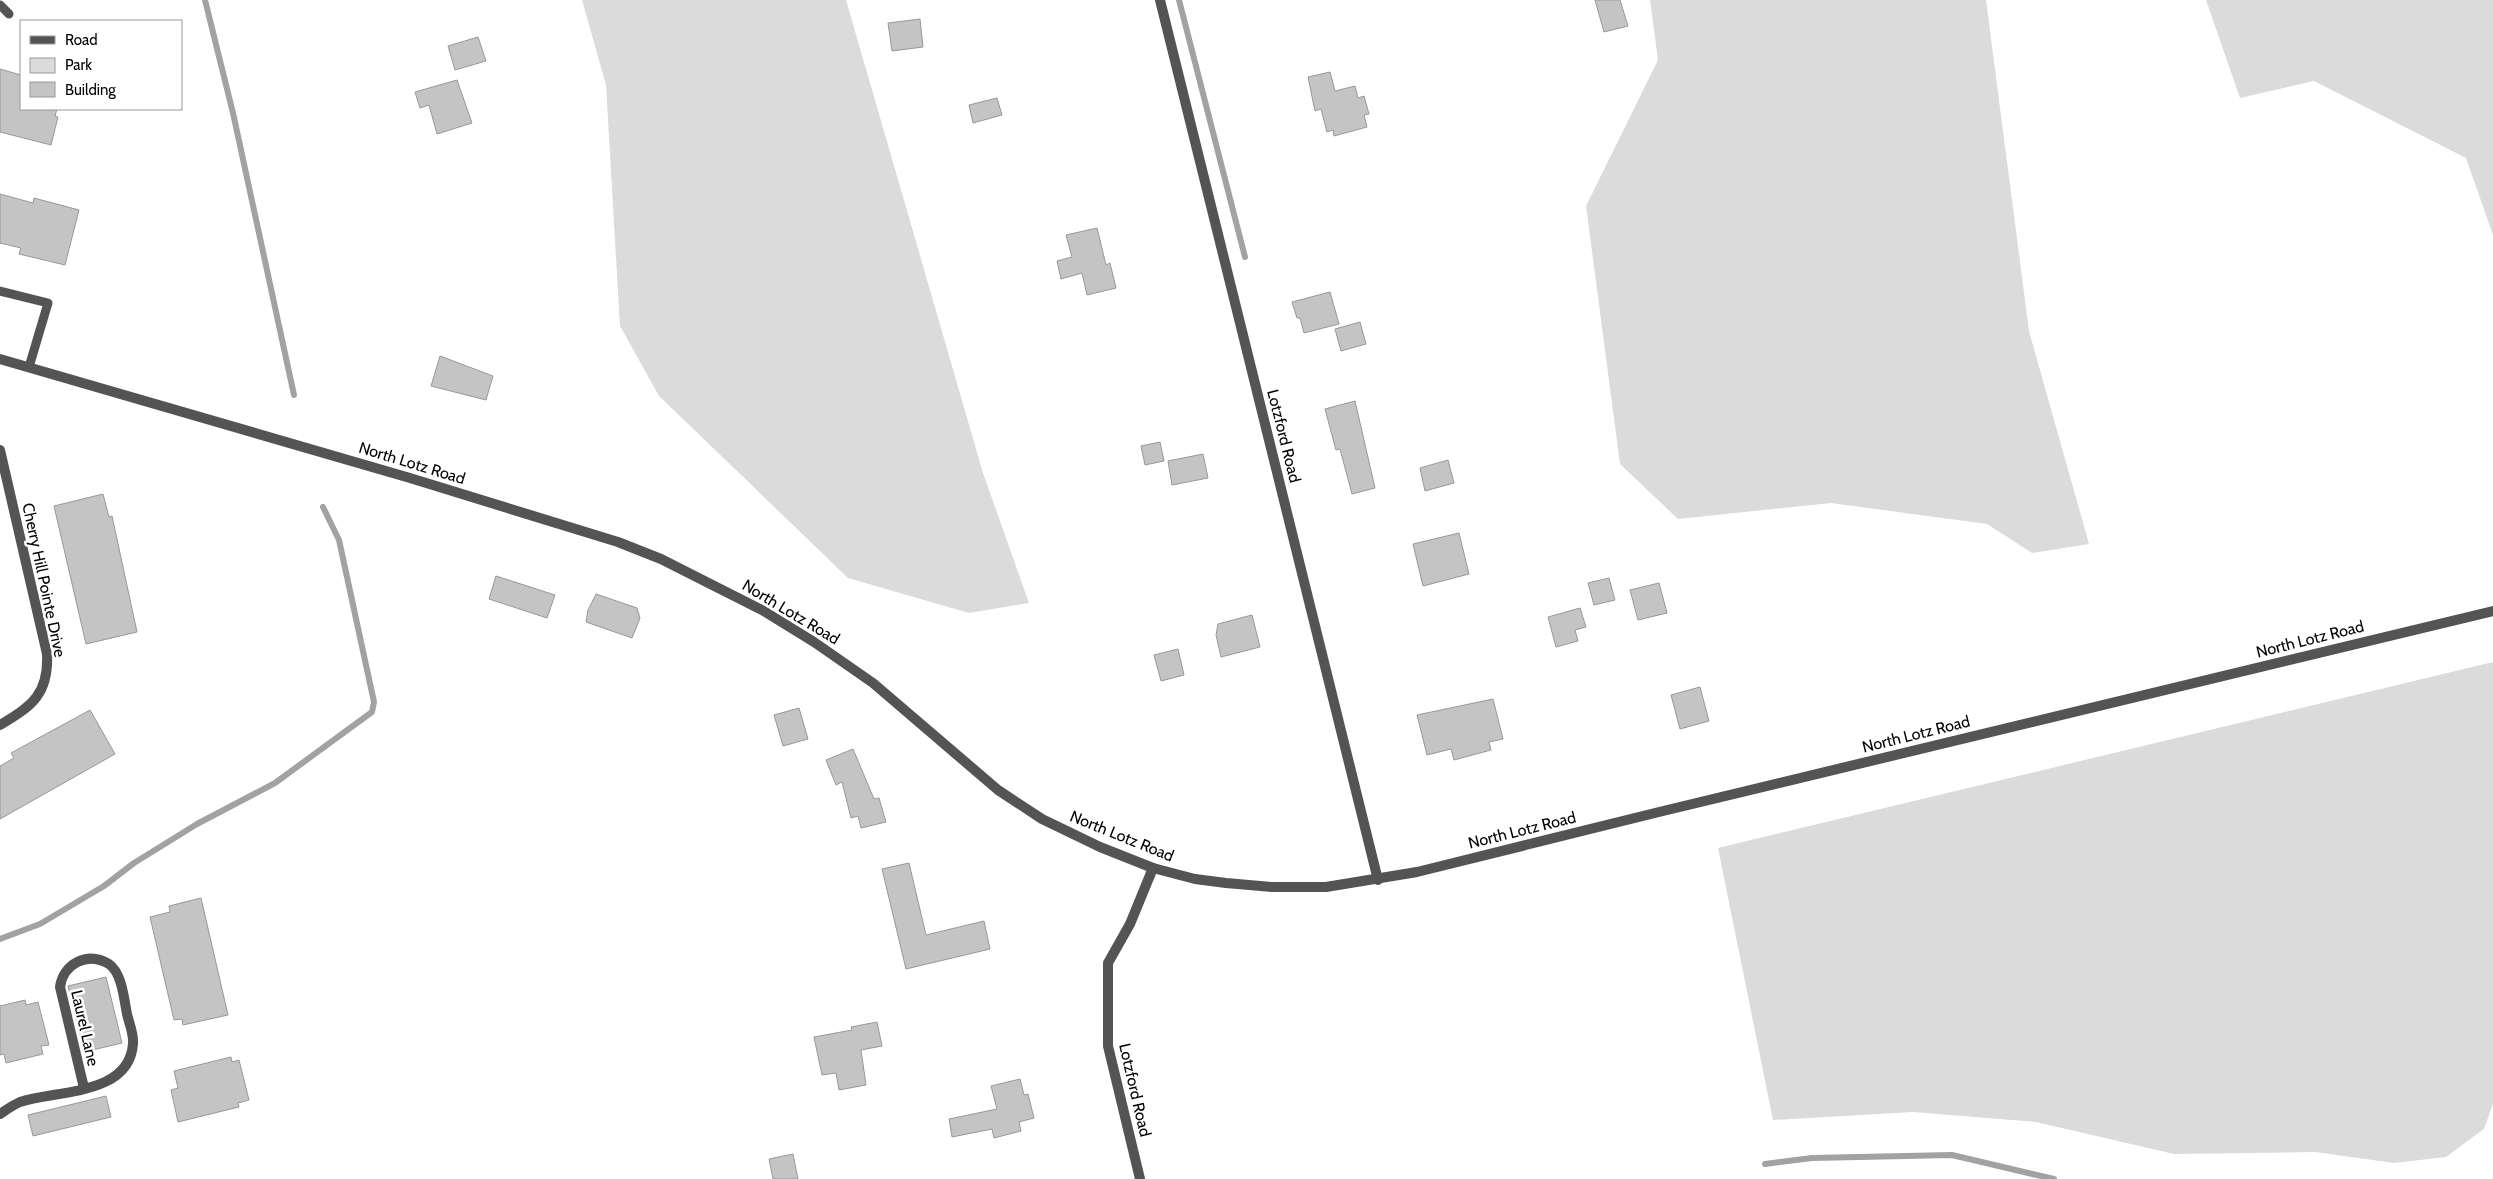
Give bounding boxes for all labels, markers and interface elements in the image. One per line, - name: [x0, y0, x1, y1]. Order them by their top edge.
- legend: [20, 20, 182, 110]
- text: Road: [65, 31, 98, 49]
- text: Park: [65, 56, 92, 74]
- text: Building: [65, 81, 116, 99]
- street label: Lotzford Road: [1263, 387, 1305, 485]
- street label: North Lotz Road: [356, 438, 468, 488]
- street label: Cherry Hill Pointe Drive: [18, 501, 70, 659]
- street label: North Lotz Road: [739, 575, 843, 649]
- street label: North Lotz Road: [2254, 616, 2366, 662]
- street label: North Lotz Road: [1860, 711, 1972, 757]
- street label: North Lotz Road: [1067, 807, 1177, 865]
- street label: North Lotz Road: [1466, 807, 1578, 853]
- street label: Laurel Lane: [67, 988, 103, 1068]
- street label: Lotzford Road: [1115, 1041, 1155, 1139]

